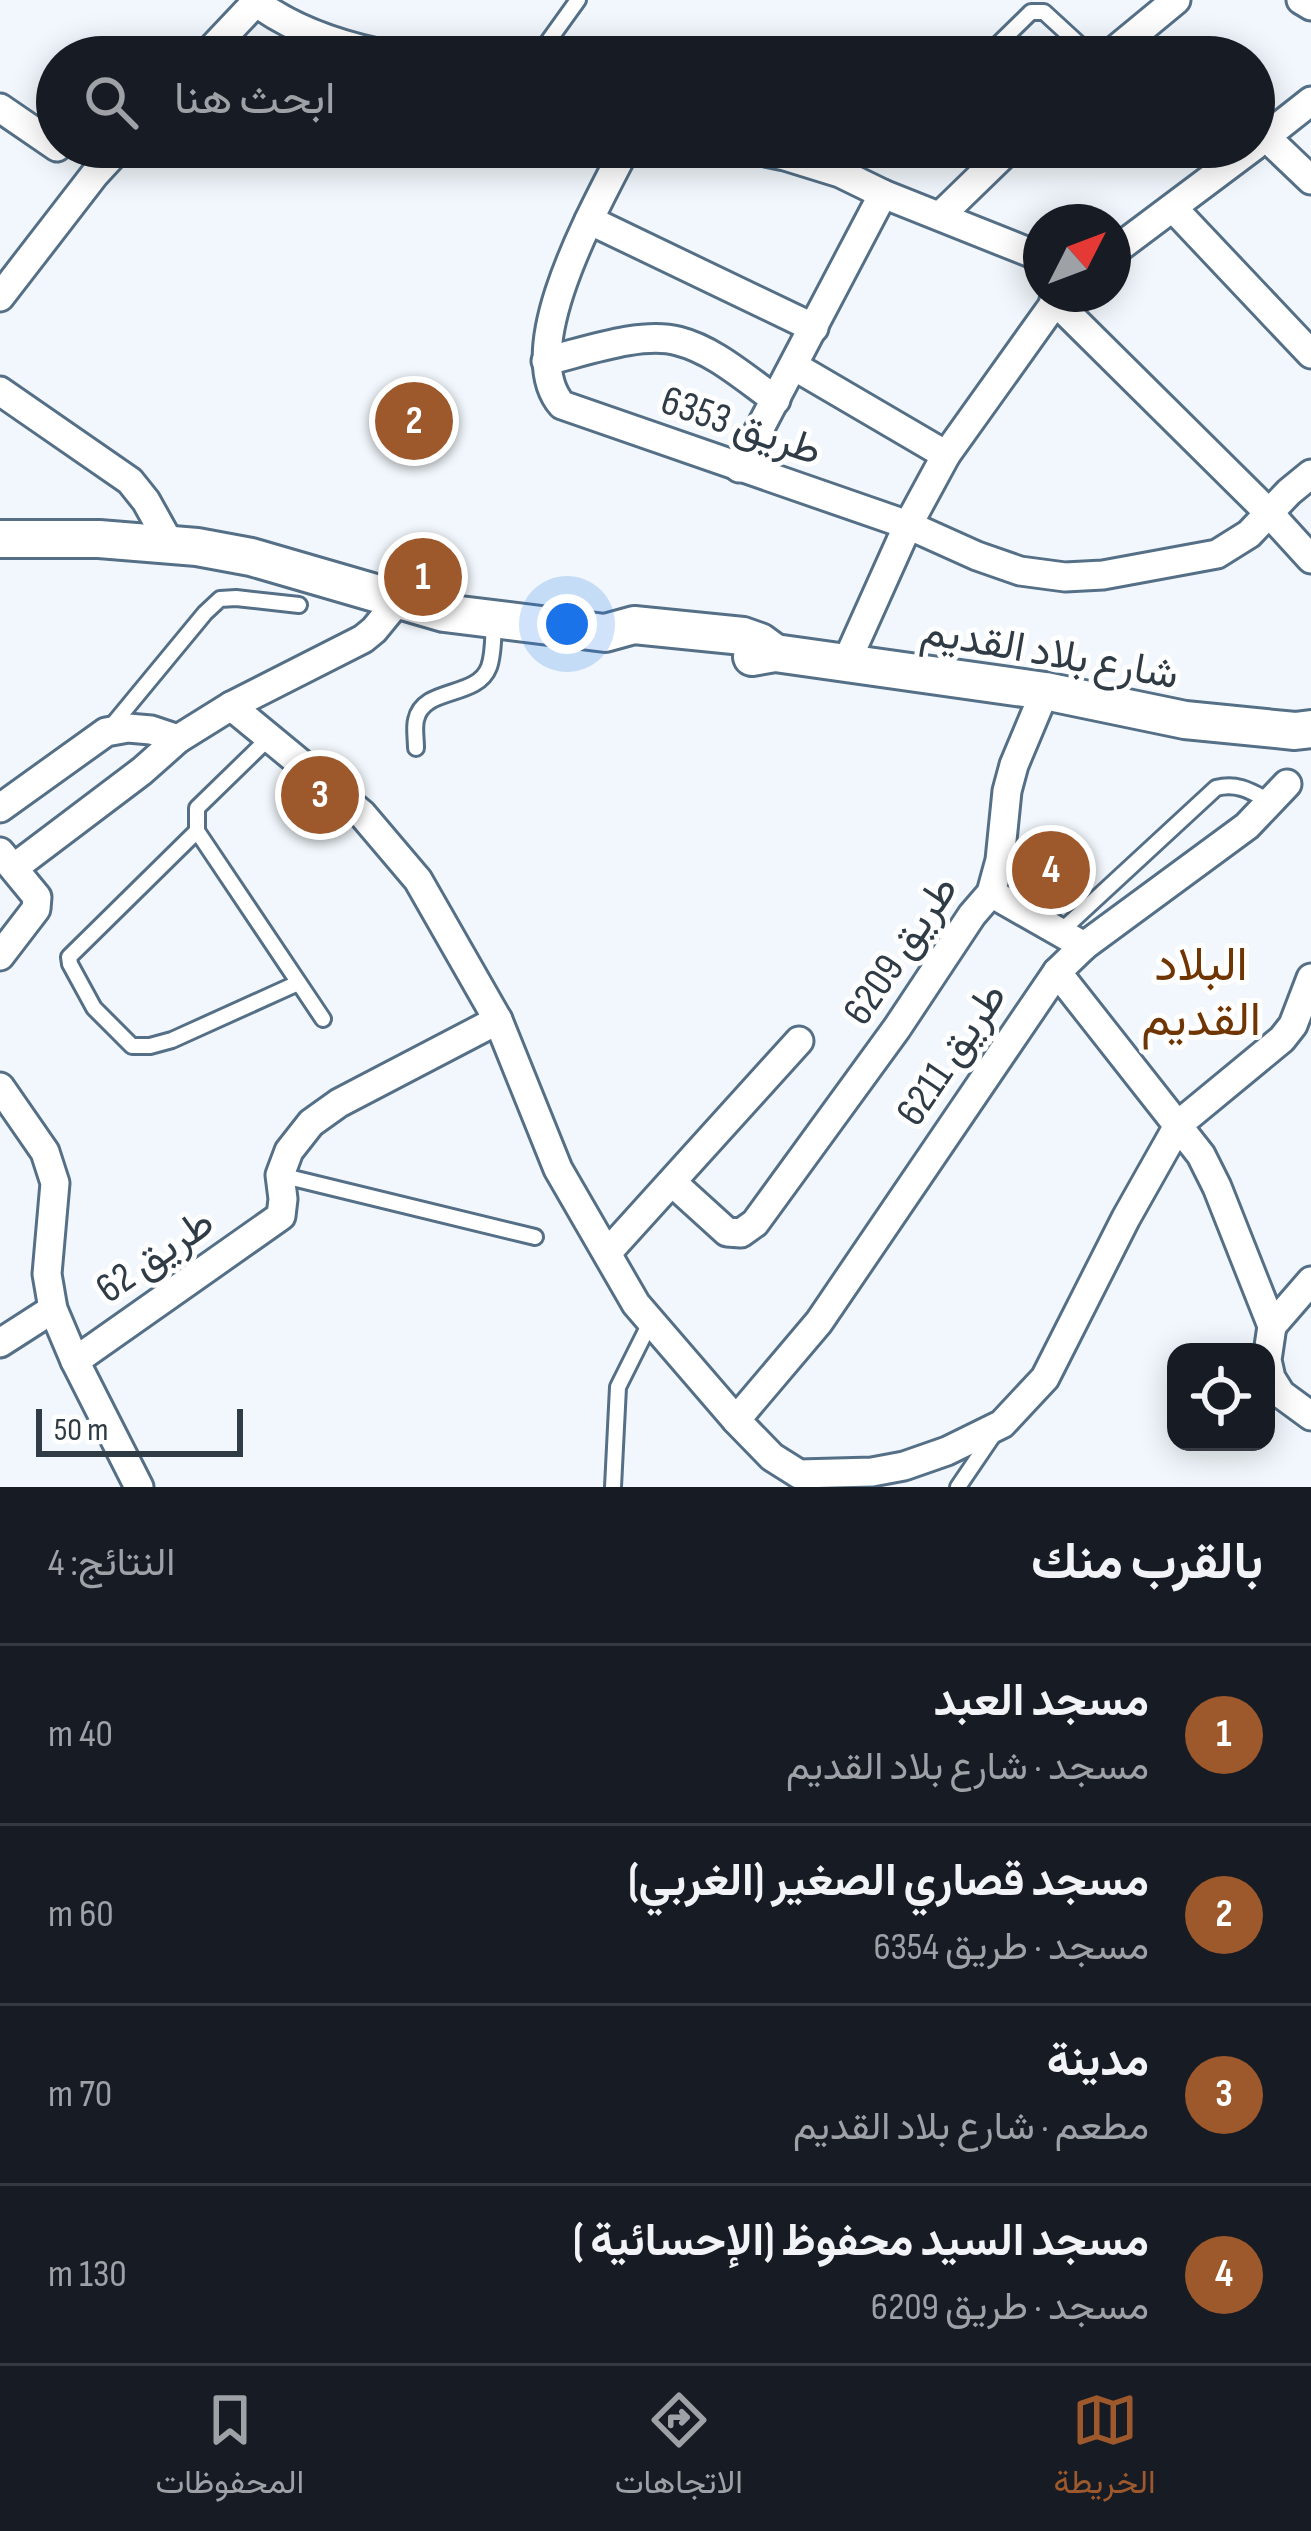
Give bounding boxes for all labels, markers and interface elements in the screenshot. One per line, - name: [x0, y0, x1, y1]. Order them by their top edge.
- search box: [36, 36, 1275, 168]
- icon: search: [78, 69, 144, 135]
- text: ابحث هنا: [174, 72, 336, 127]
- north arrow: [1023, 204, 1131, 312]
- street label: طريق 6353: [654, 375, 828, 478]
- pin: 2: [375, 376, 453, 466]
- pin: 1: [384, 532, 462, 622]
- your location: [537, 594, 597, 654]
- street label: شارع بلاد القديم: [917, 606, 1182, 702]
- pin: 3: [281, 750, 359, 840]
- pin: 4: [1012, 825, 1090, 915]
- street label: طريق 6209: [833, 866, 970, 1035]
- district label: البلاد القديم: [1141, 937, 1261, 1050]
- street label: طريق 6211: [886, 973, 1018, 1136]
- street label: طريق 62: [87, 1197, 224, 1315]
- map controls: [1167, 1343, 1275, 1451]
- button: locate: [1167, 1343, 1275, 1451]
- scale bar: [36, 1403, 243, 1456]
- text: 50 m: [54, 1410, 108, 1450]
- text: بالقرب منك: [1031, 1532, 1263, 1593]
- text: النتائج: 4: [48, 1540, 175, 1587]
- text: مسجد العبد: [934, 1674, 1149, 1729]
- text: 40 m: [48, 1711, 113, 1758]
- text: 1: [1216, 1711, 1232, 1758]
- text: مسجد · شارع بلاد القديم: [786, 1744, 1149, 1791]
- text: مسجد قصاري الصغير (الغربي): [628, 1854, 1149, 1909]
- text: 60 m: [48, 1891, 114, 1938]
- text: 2: [1215, 1891, 1233, 1938]
- text: مسجد · طريق 6354: [873, 1924, 1149, 1971]
- text: مدينة: [1047, 2034, 1149, 2089]
- text: 70 m: [48, 2071, 112, 2118]
- text: 3: [1215, 2071, 1233, 2118]
- text: مطعم · شارع بلاد القديم: [793, 2104, 1149, 2151]
- text: مسجد السيد محفوظ (الإحسائية ): [573, 2214, 1149, 2269]
- text: 130 m: [48, 2251, 127, 2298]
- text: 4: [1215, 2251, 1233, 2298]
- text: مسجد · طريق 6209: [871, 2284, 1149, 2331]
- tab: المحفوظات: [155, 2387, 304, 2511]
- tab: الاتجاهات: [615, 2387, 743, 2511]
- tab: الخريطة: [1054, 2387, 1156, 2511]

